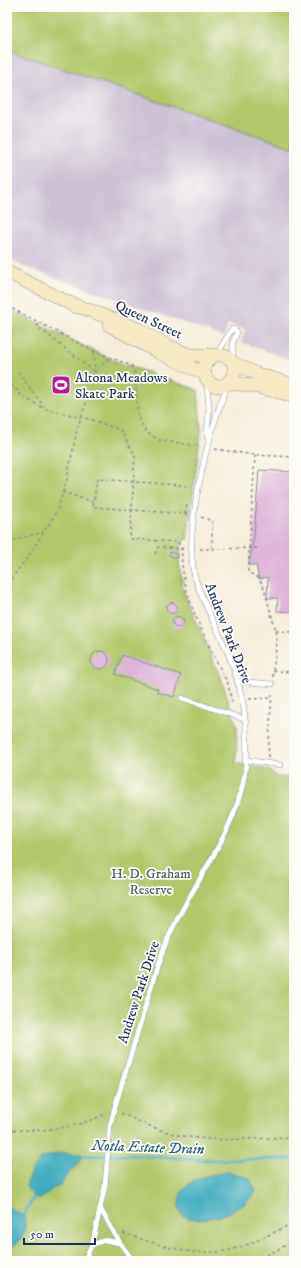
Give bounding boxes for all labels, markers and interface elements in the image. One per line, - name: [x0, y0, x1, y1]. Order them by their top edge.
- street label: Queen Street: [112, 296, 186, 344]
- place label: Altona Meadows Skate Park: [75, 369, 168, 403]
- sports icon: Altona Meadows Skate Park: [50, 374, 72, 396]
- street label: Andrew Park Drive: [201, 580, 256, 686]
- park label: H. D. Graham Reserve: [111, 865, 191, 899]
- street label: Andrew Park Drive: [114, 939, 164, 1046]
- water label: Notla Estate Drain: [90, 1136, 205, 1159]
- scale bar: [24, 1220, 95, 1246]
- text: 50 m: [30, 1227, 54, 1242]

